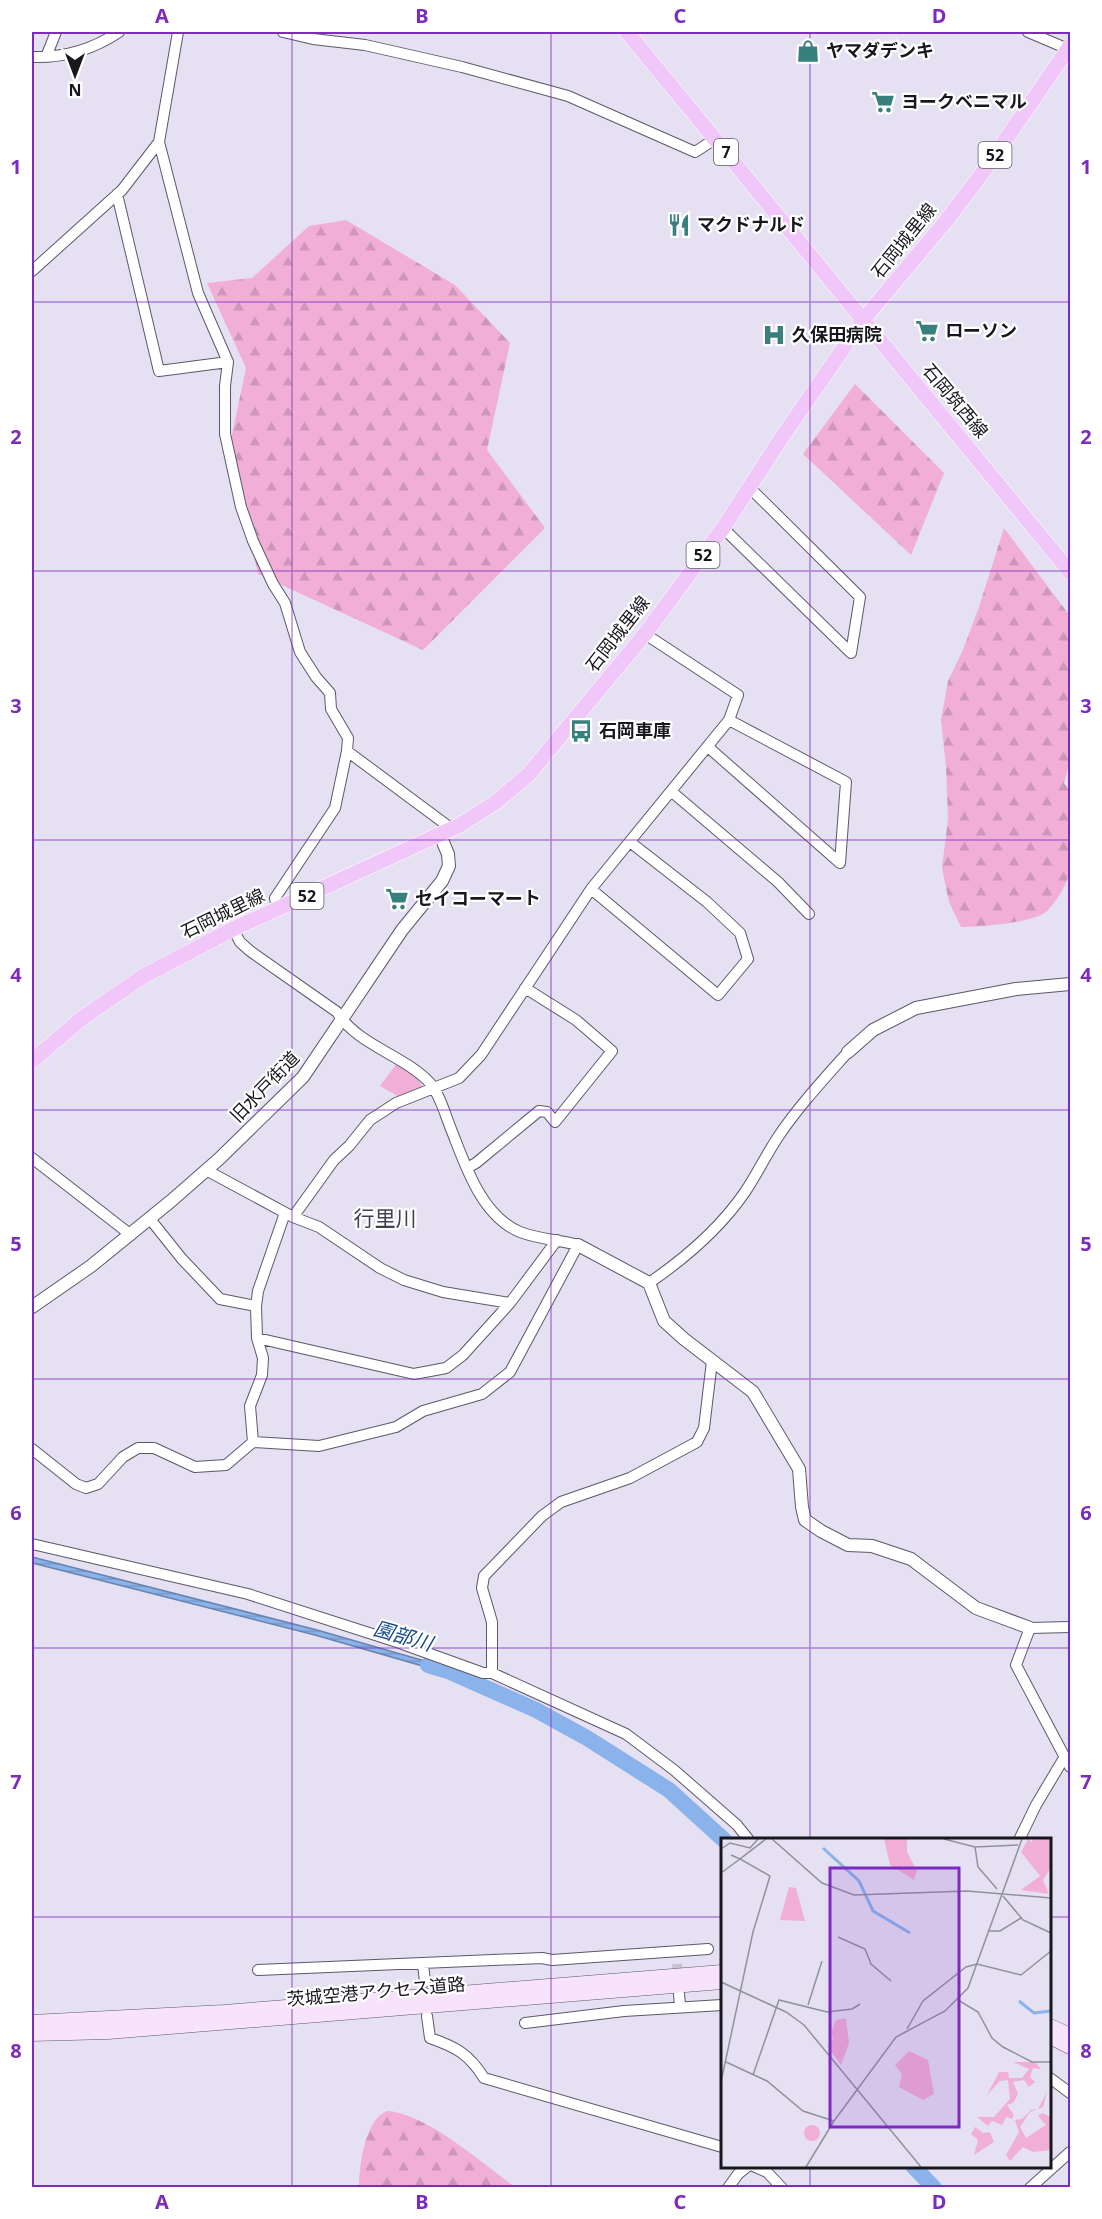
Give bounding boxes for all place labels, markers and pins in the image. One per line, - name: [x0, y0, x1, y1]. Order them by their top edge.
- shop icon: ヤマダデンキ: [795, 38, 821, 64]
- place label: ヤマダデンキ: [826, 38, 934, 62]
- supermarket icon: ヨークベニマル: [870, 89, 896, 115]
- place label: ヨークベニマル: [901, 89, 1027, 113]
- restaurant icon: マクドナルド: [666, 212, 692, 238]
- place label: マクドナルド: [697, 212, 805, 236]
- supermarket icon: ローソン: [914, 318, 940, 344]
- place label: ローソン: [945, 318, 1017, 342]
- hospital icon: 久保田病院: [761, 322, 787, 348]
- place label: 久保田病院: [792, 322, 882, 346]
- bus stop icon: 石岡車庫: [568, 718, 594, 744]
- place label: 石岡車庫: [599, 718, 671, 742]
- supermarket icon: セイコーマート: [384, 886, 410, 912]
- place label: セイコーマート: [415, 886, 541, 910]

